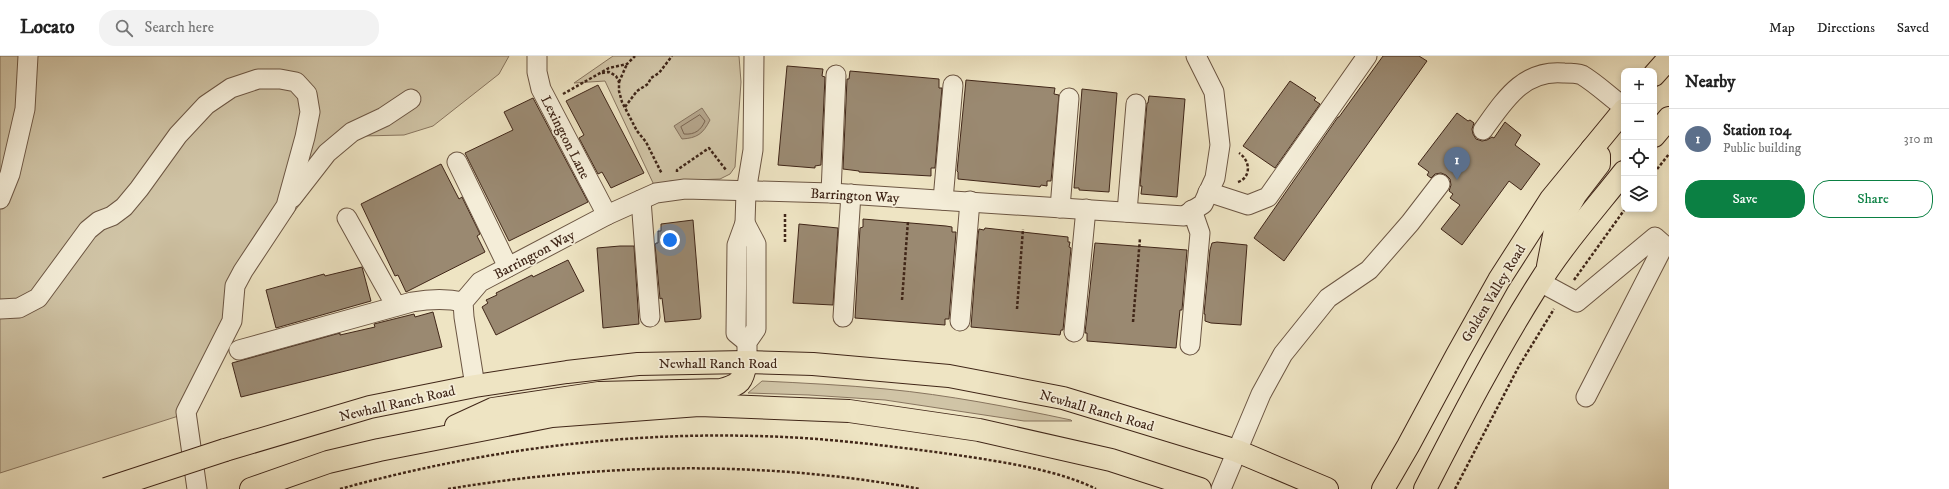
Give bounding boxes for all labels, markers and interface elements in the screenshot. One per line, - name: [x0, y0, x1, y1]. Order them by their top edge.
- search box: [99, 10, 379, 46]
- text: Locato: [20, 16, 75, 39]
- icon: search: [113, 17, 135, 39]
- text: Search here: [145, 18, 214, 37]
- text: Map: [1769, 19, 1795, 37]
- text: Directions: [1817, 19, 1875, 37]
- text: Saved: [1897, 19, 1929, 37]
- map controls: [1621, 68, 1657, 212]
- button: +: [1621, 68, 1657, 104]
- text: Nearby: [1685, 71, 1735, 93]
- street label: Lexington Lane: [536, 93, 594, 182]
- button: −: [1621, 104, 1657, 140]
- text: Station 104: [1723, 121, 1791, 140]
- text: 1: [1696, 131, 1700, 147]
- text: 310 m: [1904, 131, 1933, 147]
- button: locate: [1621, 140, 1657, 176]
- text: Public building: [1723, 140, 1801, 156]
- pin: 1: [1444, 147, 1470, 180]
- button: layers: [1621, 176, 1657, 212]
- button: Save: [1685, 180, 1805, 218]
- button: Share: [1813, 180, 1933, 218]
- street label: Barrington Way: [810, 185, 900, 207]
- street label: Barrington Way: [491, 226, 578, 284]
- your location: [660, 230, 680, 250]
- street label: Golden Valley Road: [1458, 241, 1530, 346]
- street label: Newhall Ranch Road: [659, 355, 777, 373]
- street label: Newhall Ranch Road: [338, 382, 457, 426]
- street label: Newhall Ranch Road: [1037, 386, 1156, 436]

